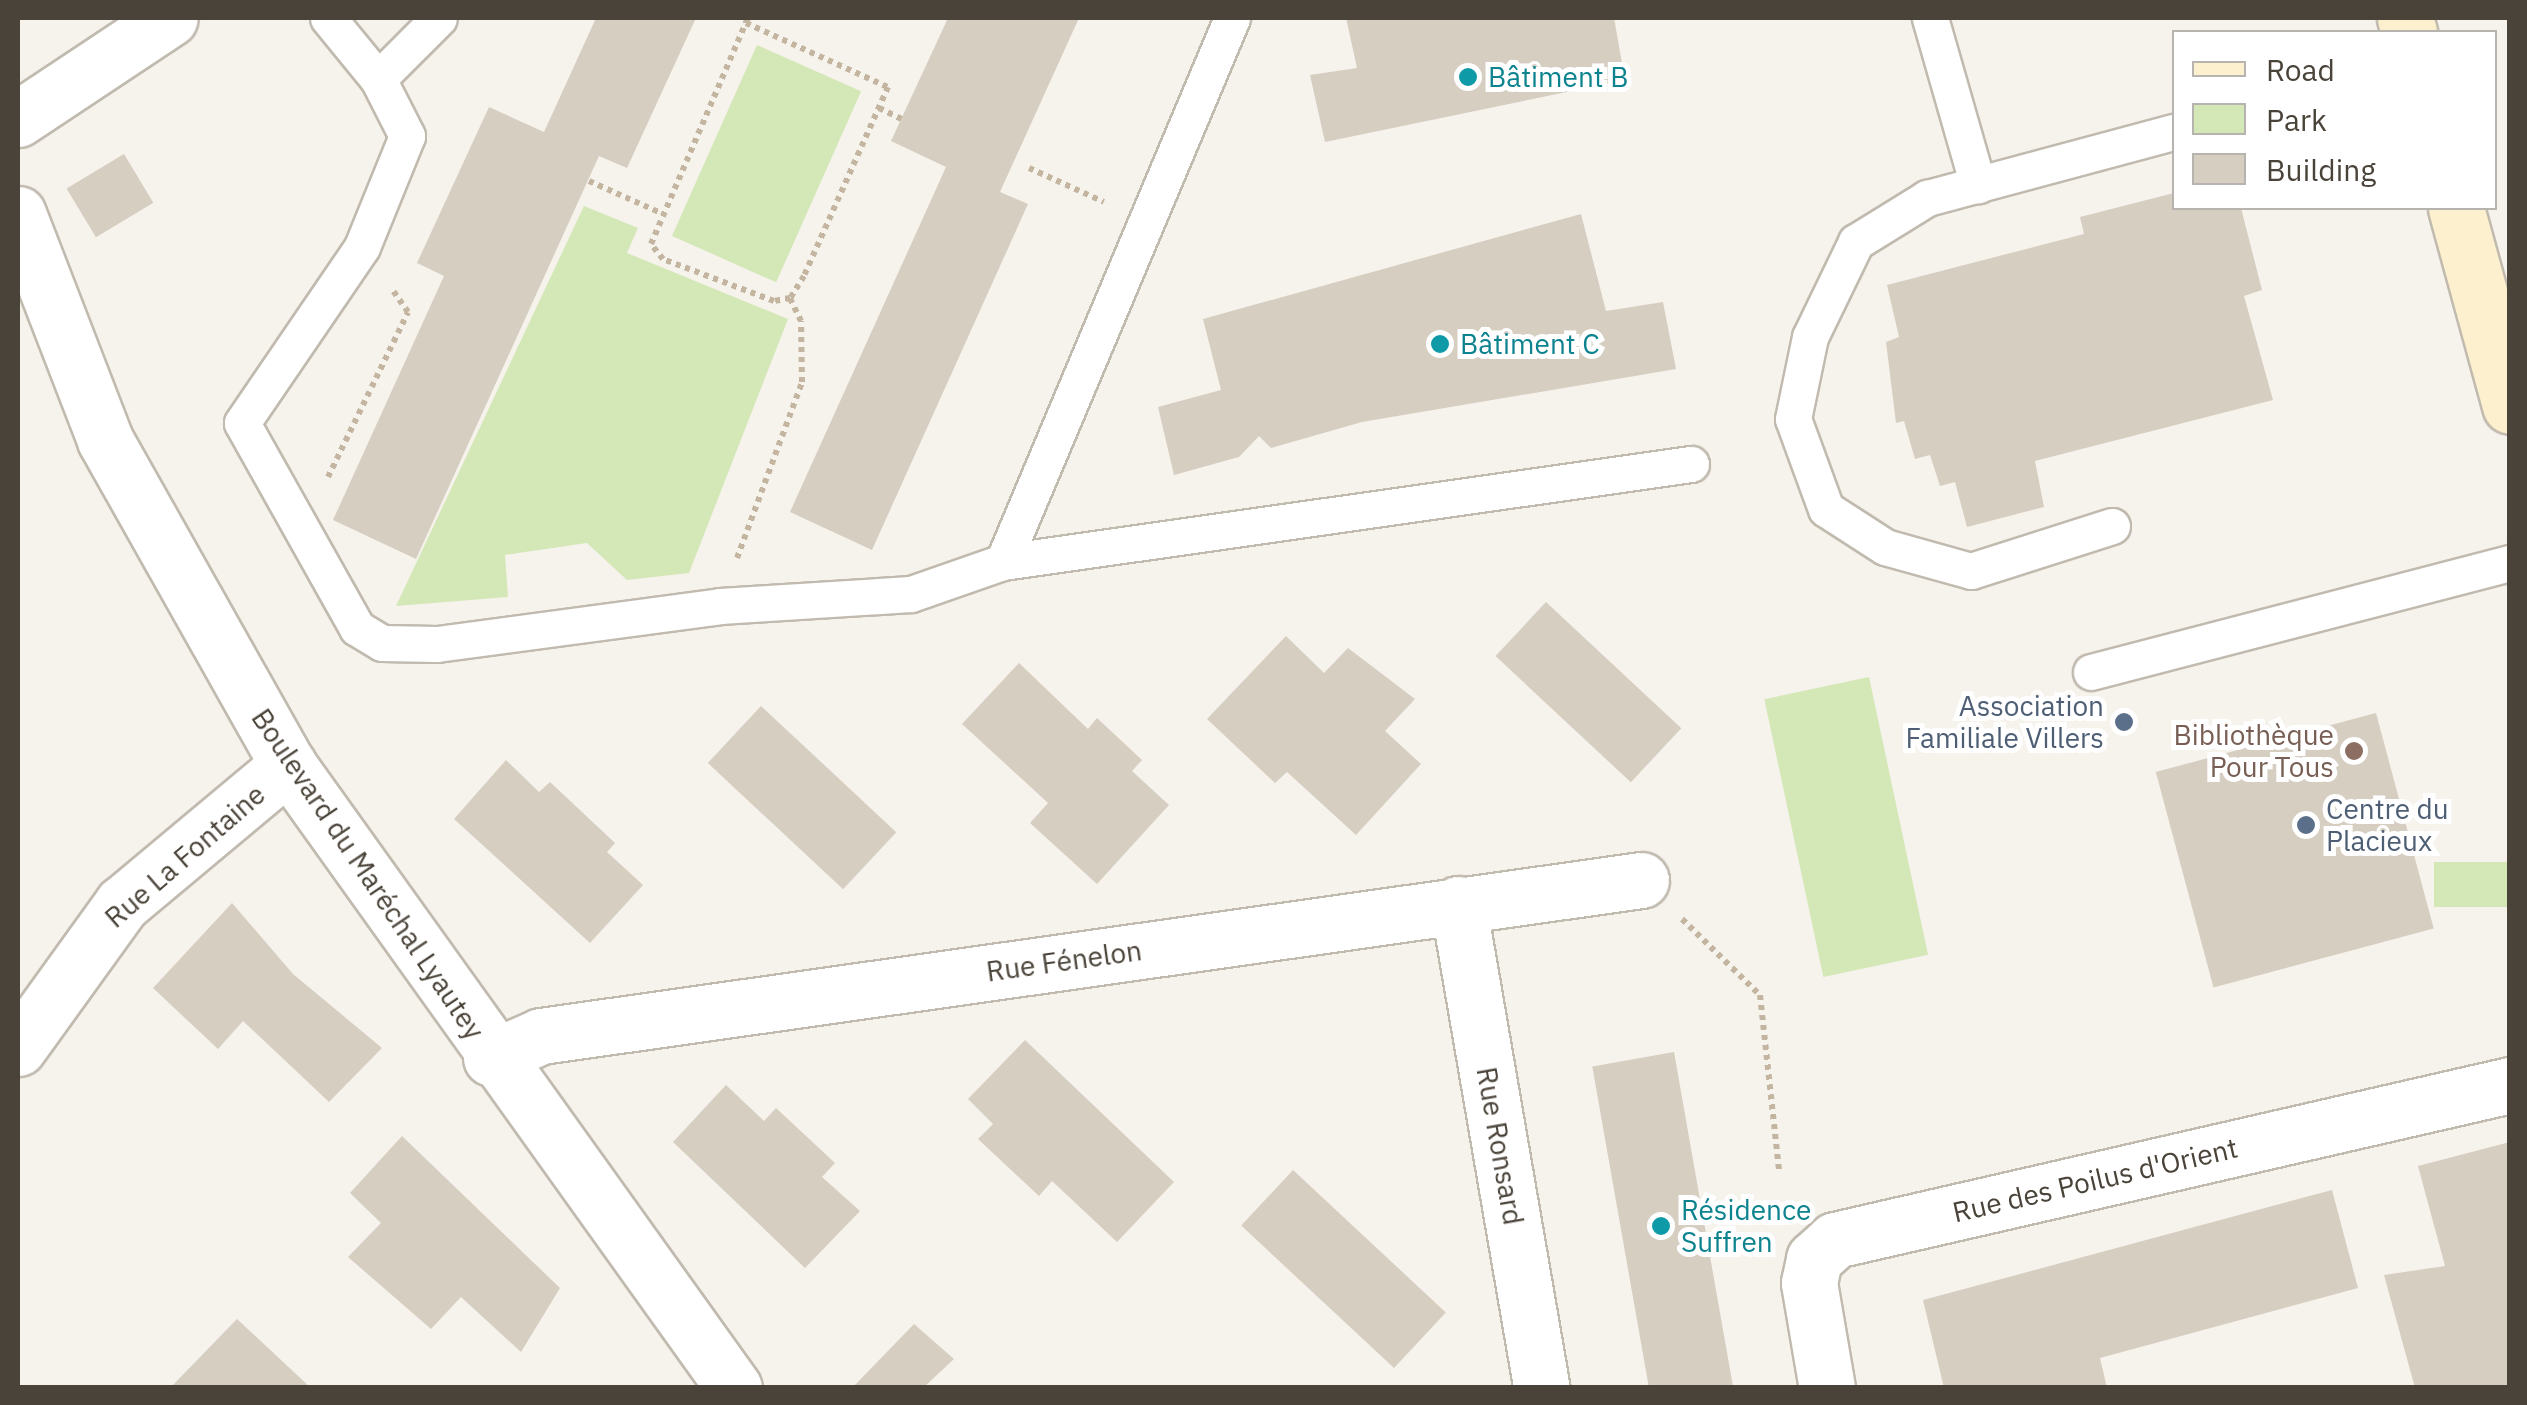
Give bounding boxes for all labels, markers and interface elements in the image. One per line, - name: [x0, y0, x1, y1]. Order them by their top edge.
- legend: [2172, 30, 2497, 210]
- text: Road: [2266, 50, 2335, 89]
- place label: Bâtiment B: [1488, 60, 1629, 94]
- marker: Bâtiment B: [1457, 66, 1479, 88]
- text: Park: [2266, 100, 2327, 139]
- text: Building: [2266, 150, 2376, 189]
- place label: Bâtiment C: [1460, 327, 1600, 361]
- marker: Bâtiment C: [1429, 333, 1451, 355]
- place label: Association Familiale Villers: [1905, 689, 2104, 755]
- street label: Boulevard du Maréchal Lyautey: [245, 702, 491, 1046]
- marker: Association Familiale Villers: [2113, 711, 2135, 733]
- place label: Bibliothèque Pour Tous: [2174, 718, 2334, 784]
- marker: Bibliothèque Pour Tous: [2343, 740, 2365, 762]
- street label: Rue La Fontaine: [98, 777, 272, 935]
- place label: Centre du Placieux: [2326, 792, 2449, 858]
- marker: Centre du Placieux: [2295, 814, 2317, 836]
- street label: Rue Fénelon: [984, 933, 1144, 989]
- street label: Rue Ronsard: [1470, 1064, 1530, 1228]
- street label: Rue des Poilus d'Orient: [1949, 1131, 2241, 1229]
- place label: Résidence Suffren: [1681, 1193, 1811, 1259]
- marker: Résidence Suffren: [1650, 1215, 1672, 1237]

